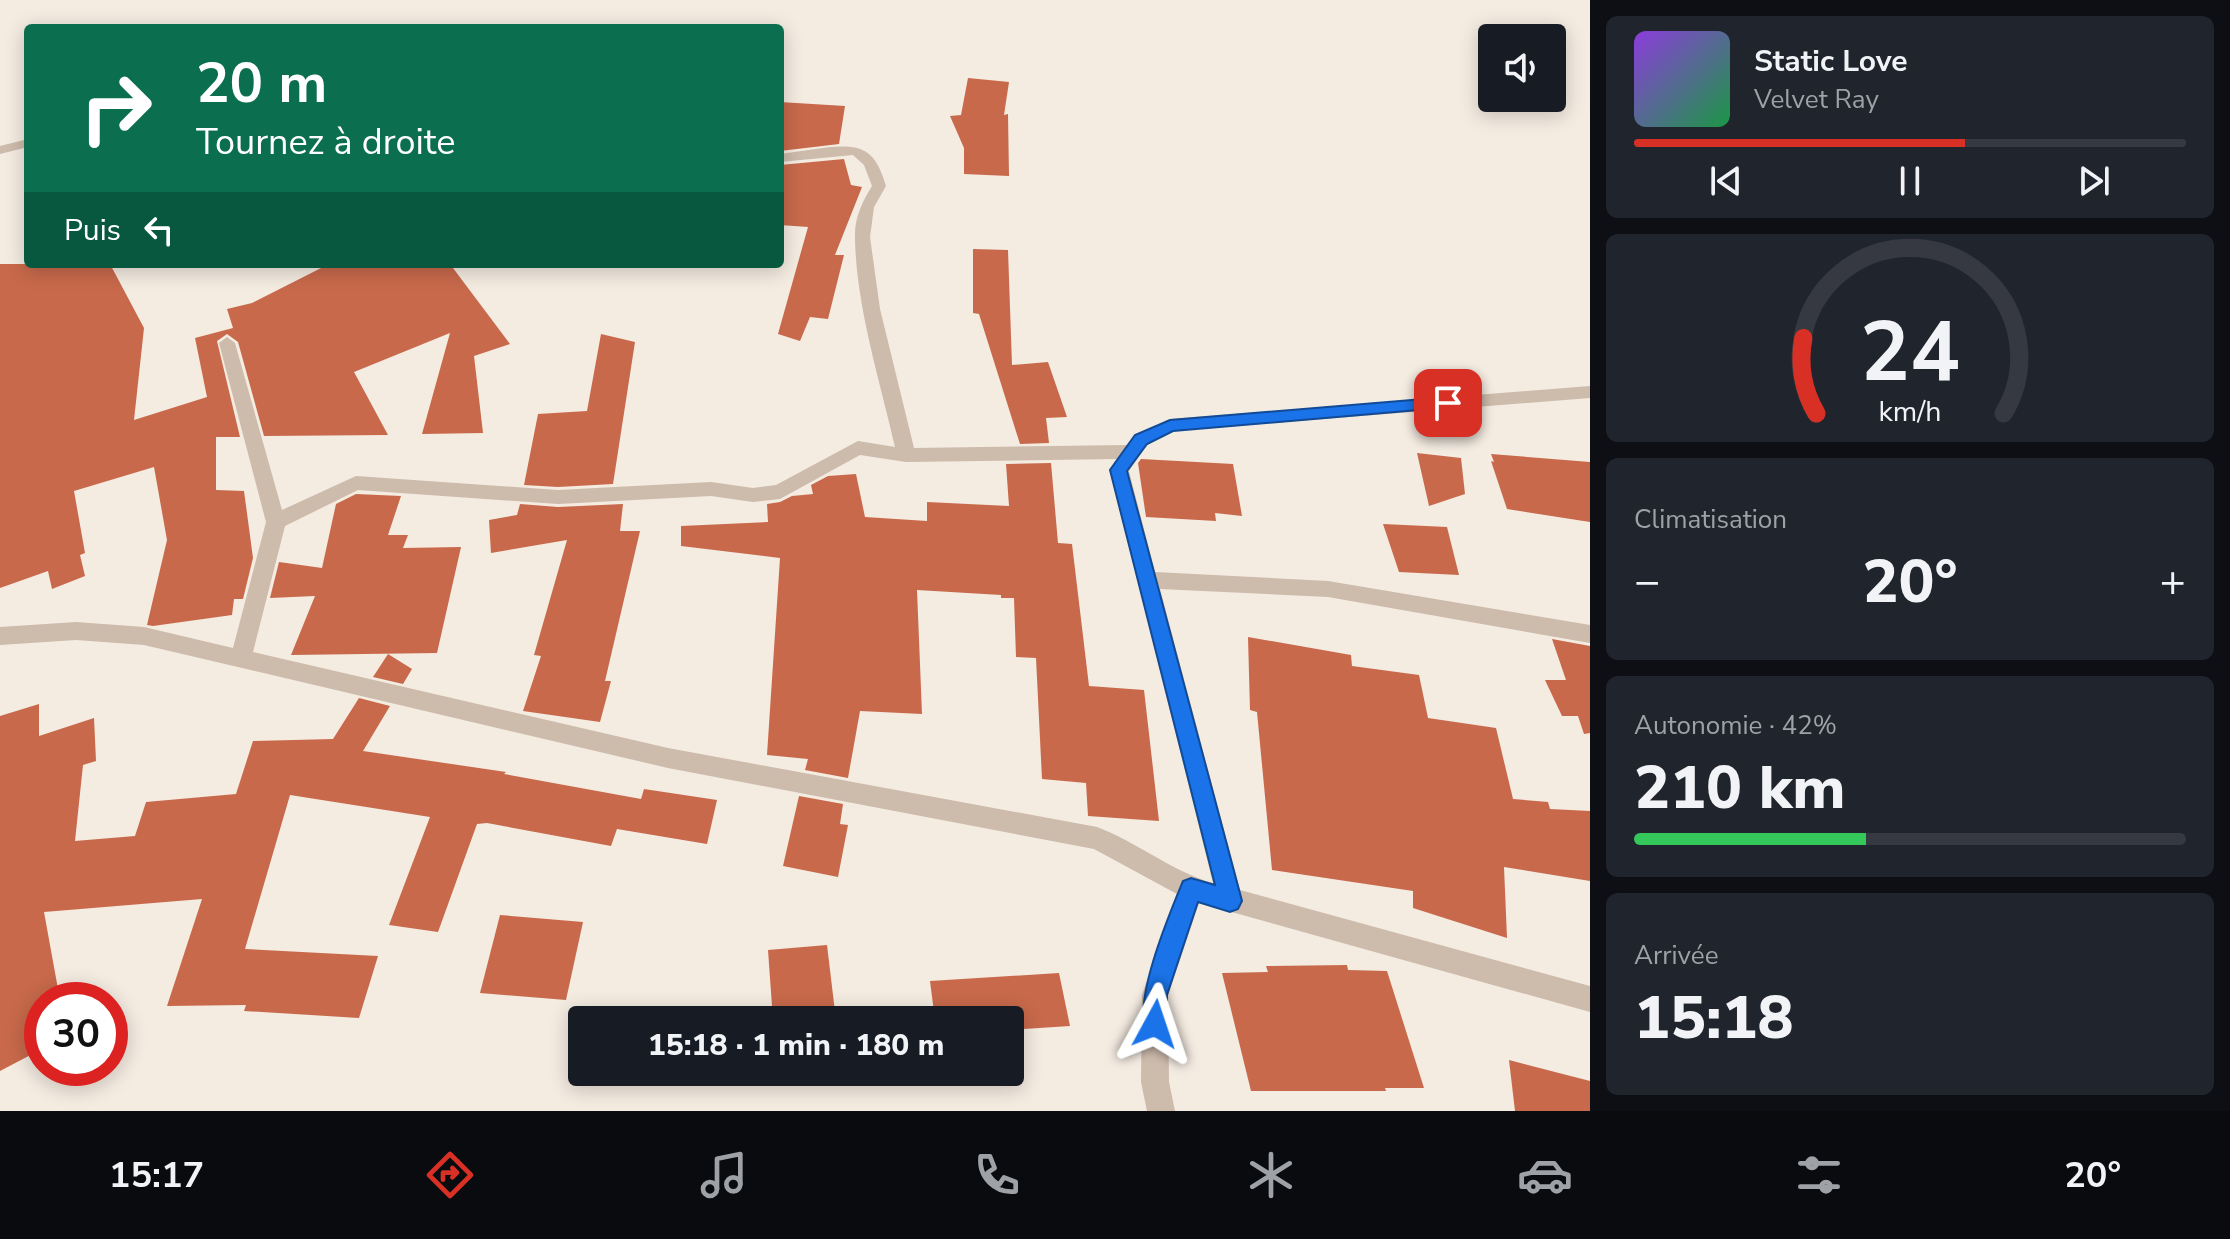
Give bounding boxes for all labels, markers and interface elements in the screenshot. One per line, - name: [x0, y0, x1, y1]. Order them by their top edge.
- map controls: [1478, 24, 1566, 112]
- button: sound: [1478, 24, 1566, 112]
- text: Static Love: [1754, 41, 1908, 82]
- text: 20 m: [196, 45, 327, 122]
- icon: right: [64, 56, 168, 160]
- text: Velvet Ray: [1754, 82, 1879, 117]
- text: Tournez à droite: [196, 118, 455, 167]
- icon: previous: [1704, 159, 1748, 203]
- icon: pause: [1888, 159, 1932, 203]
- icon: next: [2072, 159, 2116, 203]
- icon: left: [137, 208, 181, 252]
- text: Puis: [64, 210, 121, 251]
- text: 24: [1860, 295, 1960, 408]
- pin: [1414, 369, 1482, 437]
- icon: arrive: [1426, 381, 1470, 425]
- text: km/h: [1879, 392, 1941, 431]
- text: Climatisation: [1634, 502, 1787, 537]
- text: 20°: [1862, 541, 1958, 623]
- text: −: [1634, 552, 1660, 612]
- text: +: [2160, 552, 2186, 612]
- text: Autonomie · 42%: [1634, 708, 1837, 743]
- text: 210 km: [1634, 747, 1846, 829]
- text: Arrivée: [1634, 938, 1718, 973]
- text: 15:18: [1634, 977, 1794, 1059]
- speed limit sign: 30: [24, 982, 128, 1086]
- position arrow: [1113, 982, 1197, 1066]
- text: 15:18 · 1 min · 180 m: [648, 1025, 944, 1066]
- icon: directions: [422, 1147, 478, 1203]
- icon: music: [696, 1147, 752, 1203]
- icon: phone: [969, 1147, 1025, 1203]
- icon: climate: [1243, 1147, 1299, 1203]
- icon: car: [1517, 1147, 1573, 1203]
- icon: filters: [1791, 1147, 1847, 1203]
- text: 15:17: [109, 1151, 204, 1200]
- text: 20°: [2064, 1151, 2121, 1200]

